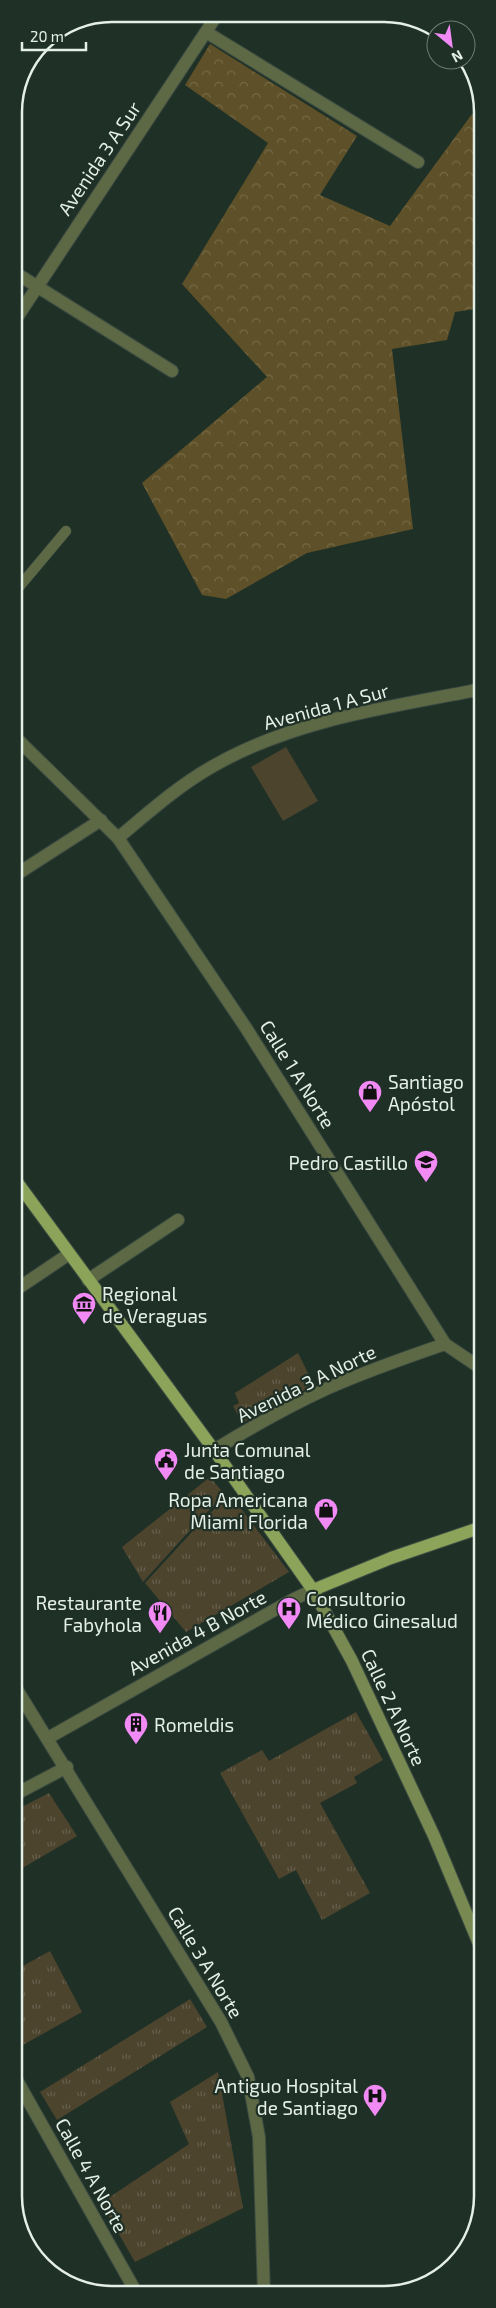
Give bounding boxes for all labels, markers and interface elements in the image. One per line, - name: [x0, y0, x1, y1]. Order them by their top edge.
- scale bar: [22, 20, 86, 52]
- north arrow: [426, 20, 476, 70]
- text: 20 m: [30, 27, 64, 45]
- text: N: [449, 47, 466, 67]
- street label: Avenida 3 A Sur: [53, 97, 146, 219]
- street label: Avenida 1 A Sur: [261, 678, 392, 734]
- street label: Calle 1 A Norte: [256, 1016, 340, 1132]
- place label: Santiago Apóstol: [388, 1070, 464, 1115]
- shop icon: Santiago Apóstol: [357, 1079, 383, 1113]
- school or university icon: Pedro Castillo: [413, 1149, 439, 1183]
- place label: Pedro Castillo: [288, 1151, 408, 1174]
- place label: Regional de Veraguas: [102, 1282, 208, 1327]
- museum icon: Regional de Veraguas: [71, 1291, 97, 1325]
- street label: Avenida 3 A Norte: [233, 1339, 379, 1427]
- place label: Junta Comunal de Santiago: [184, 1438, 311, 1483]
- public building icon: Junta Comunal de Santiago: [153, 1447, 179, 1481]
- place label: Ropa Americana Miami Florida: [168, 1488, 308, 1533]
- shop icon: Ropa Americana Miami Florida: [313, 1497, 339, 1531]
- street label: Avenida 4 B Norte: [124, 1585, 270, 1679]
- place label: Consultorio Médico Ginesalud: [306, 1587, 458, 1632]
- place label: Restaurante Fabyhola: [35, 1591, 142, 1636]
- hospital icon: Consultorio Médico Ginesalud: [276, 1596, 302, 1630]
- restaurant icon: Restaurante Fabyhola: [147, 1600, 173, 1634]
- street label: Calle 2 A Norte: [357, 1645, 431, 1769]
- building icon: Romeldis: [123, 1711, 149, 1745]
- place label: Romeldis: [154, 1713, 234, 1736]
- street label: Calle 3 A Norte: [164, 1902, 248, 2022]
- place label: Antiguo Hospital de Santiago: [215, 2074, 358, 2119]
- hospital icon: Antiguo Hospital de Santiago: [362, 2083, 388, 2117]
- street label: Calle 4 A Norte: [51, 2114, 133, 2236]

